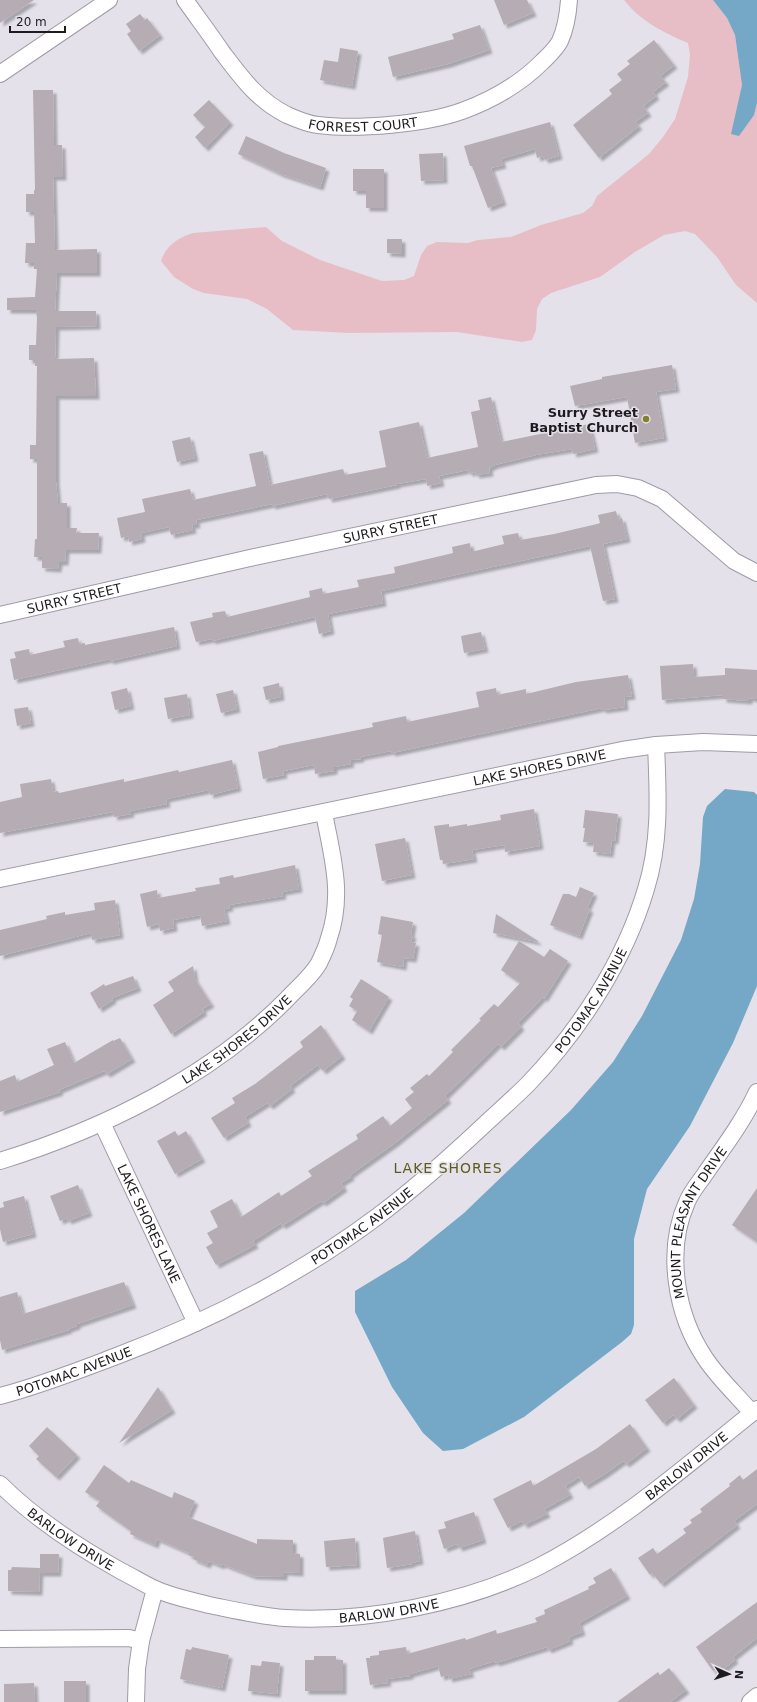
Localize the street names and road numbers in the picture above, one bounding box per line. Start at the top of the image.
street label: FORREST COURT [307,115,419,135]
street label: SURRY STREET [342,512,440,546]
street label: SURRY STREET [25,581,123,617]
street label: LAKE SHORES DRIVE [472,747,607,789]
street label: POTOMAC AVENUE [552,945,630,1056]
street label: LAKE SHORES DRIVE [179,992,295,1087]
street label: MOUNT PLEASANT DRIVE [668,1144,730,1300]
street label: LAKE SHORES LANE [114,1162,183,1286]
street label: POTOMAC AVENUE [308,1184,416,1268]
street label: POTOMAC AVENUE [14,1344,134,1399]
street label: BARLOW DRIVE [642,1429,731,1503]
street label: BARLOW DRIVE [24,1505,117,1574]
street label: BARLOW DRIVE [338,1596,441,1626]

